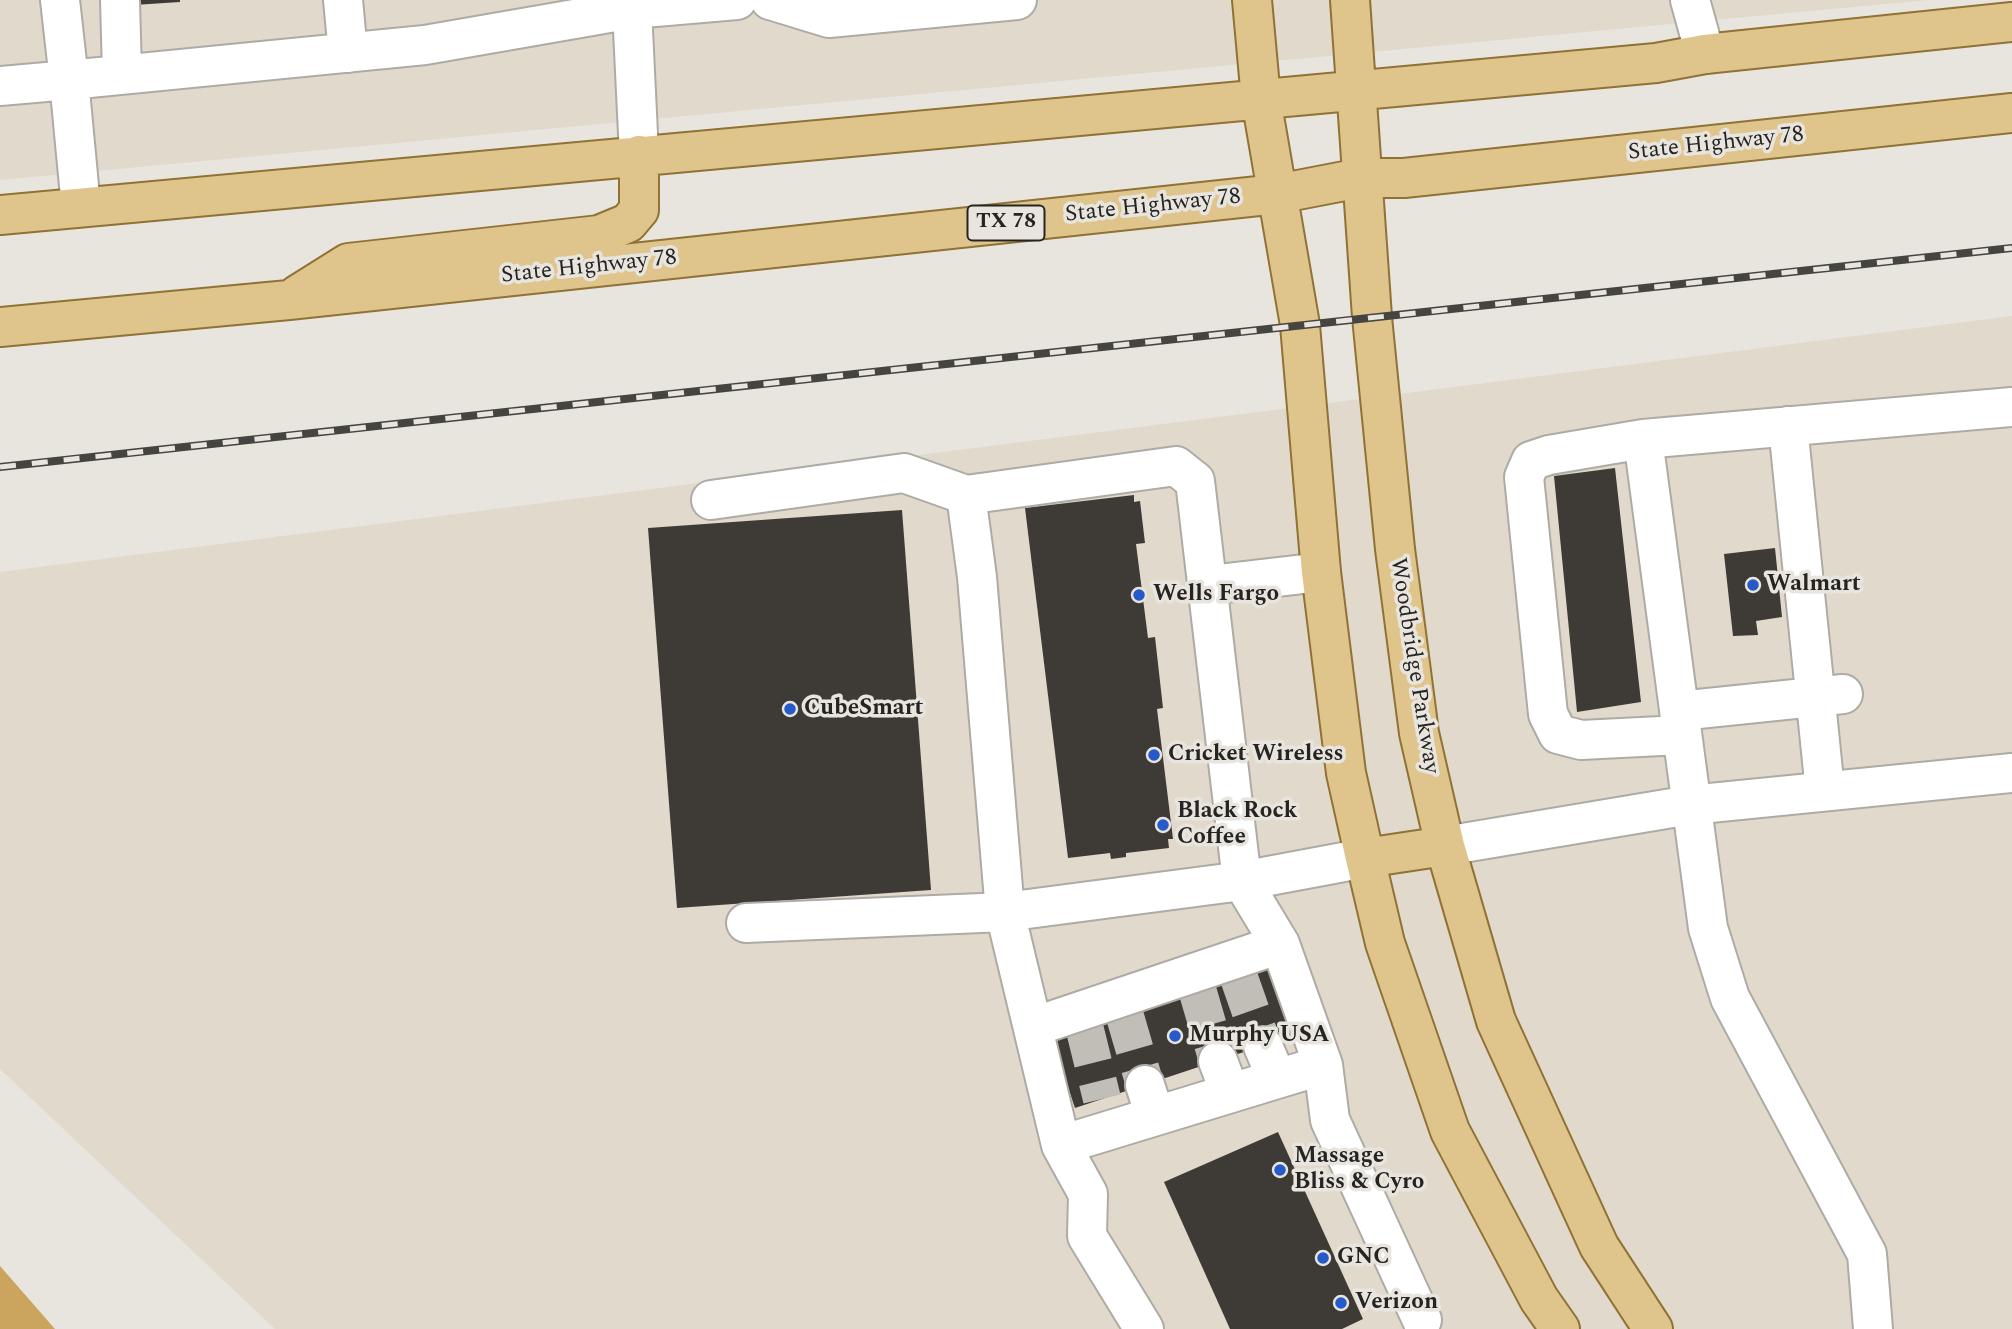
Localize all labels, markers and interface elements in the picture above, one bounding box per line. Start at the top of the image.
street label: State Highway 78 [1627,122,1805,168]
street label: State Highway 78 [1064,184,1242,230]
road number: TX 78 [968,206,1044,241]
street label: State Highway 78 [500,245,678,291]
street label: Woodbridge Parkway [1382,556,1444,776]
place label: Walmart [1767,571,1861,599]
marker: Walmart [1745,577,1761,593]
place label: Wells Fargo [1153,581,1279,609]
marker: Wells Fargo [1131,587,1147,603]
place label: CubeSmart [804,695,923,723]
marker: CubeSmart [782,701,798,717]
place label: Cricket Wireless [1168,741,1344,769]
marker: Cricket Wireless [1146,747,1162,763]
place label: Black Rock Coffee [1177,798,1297,852]
marker: Black Rock Coffee [1155,817,1171,833]
place label: Murphy USA [1189,1022,1330,1050]
marker: Murphy USA [1167,1028,1183,1044]
place label: Massage Bliss & Cyro [1294,1143,1424,1197]
marker: Massage Bliss & Cyro [1272,1162,1288,1178]
place label: GNC [1337,1244,1390,1272]
marker: GNC [1315,1250,1331,1266]
place label: Verizon [1355,1289,1438,1317]
marker: Verizon [1333,1295,1349,1311]

